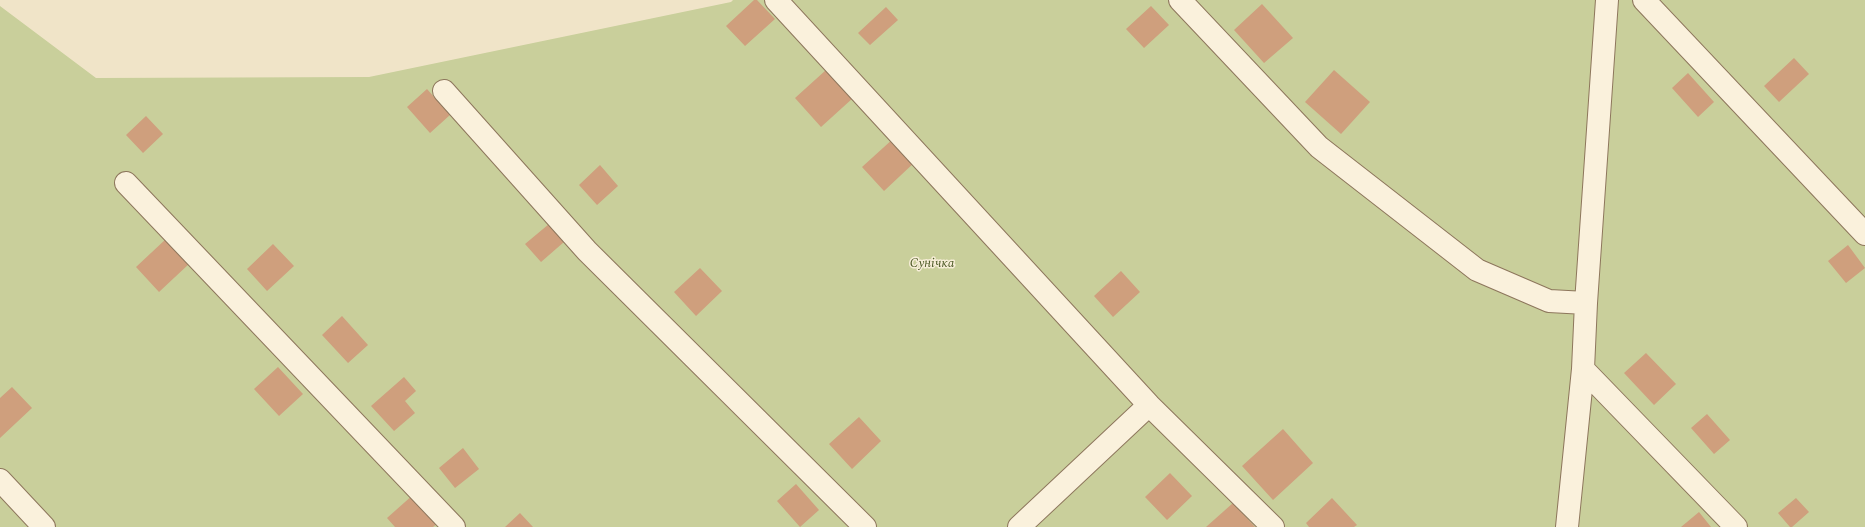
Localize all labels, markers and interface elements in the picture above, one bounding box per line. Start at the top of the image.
park label: Сунічка [910,256,954,272]

